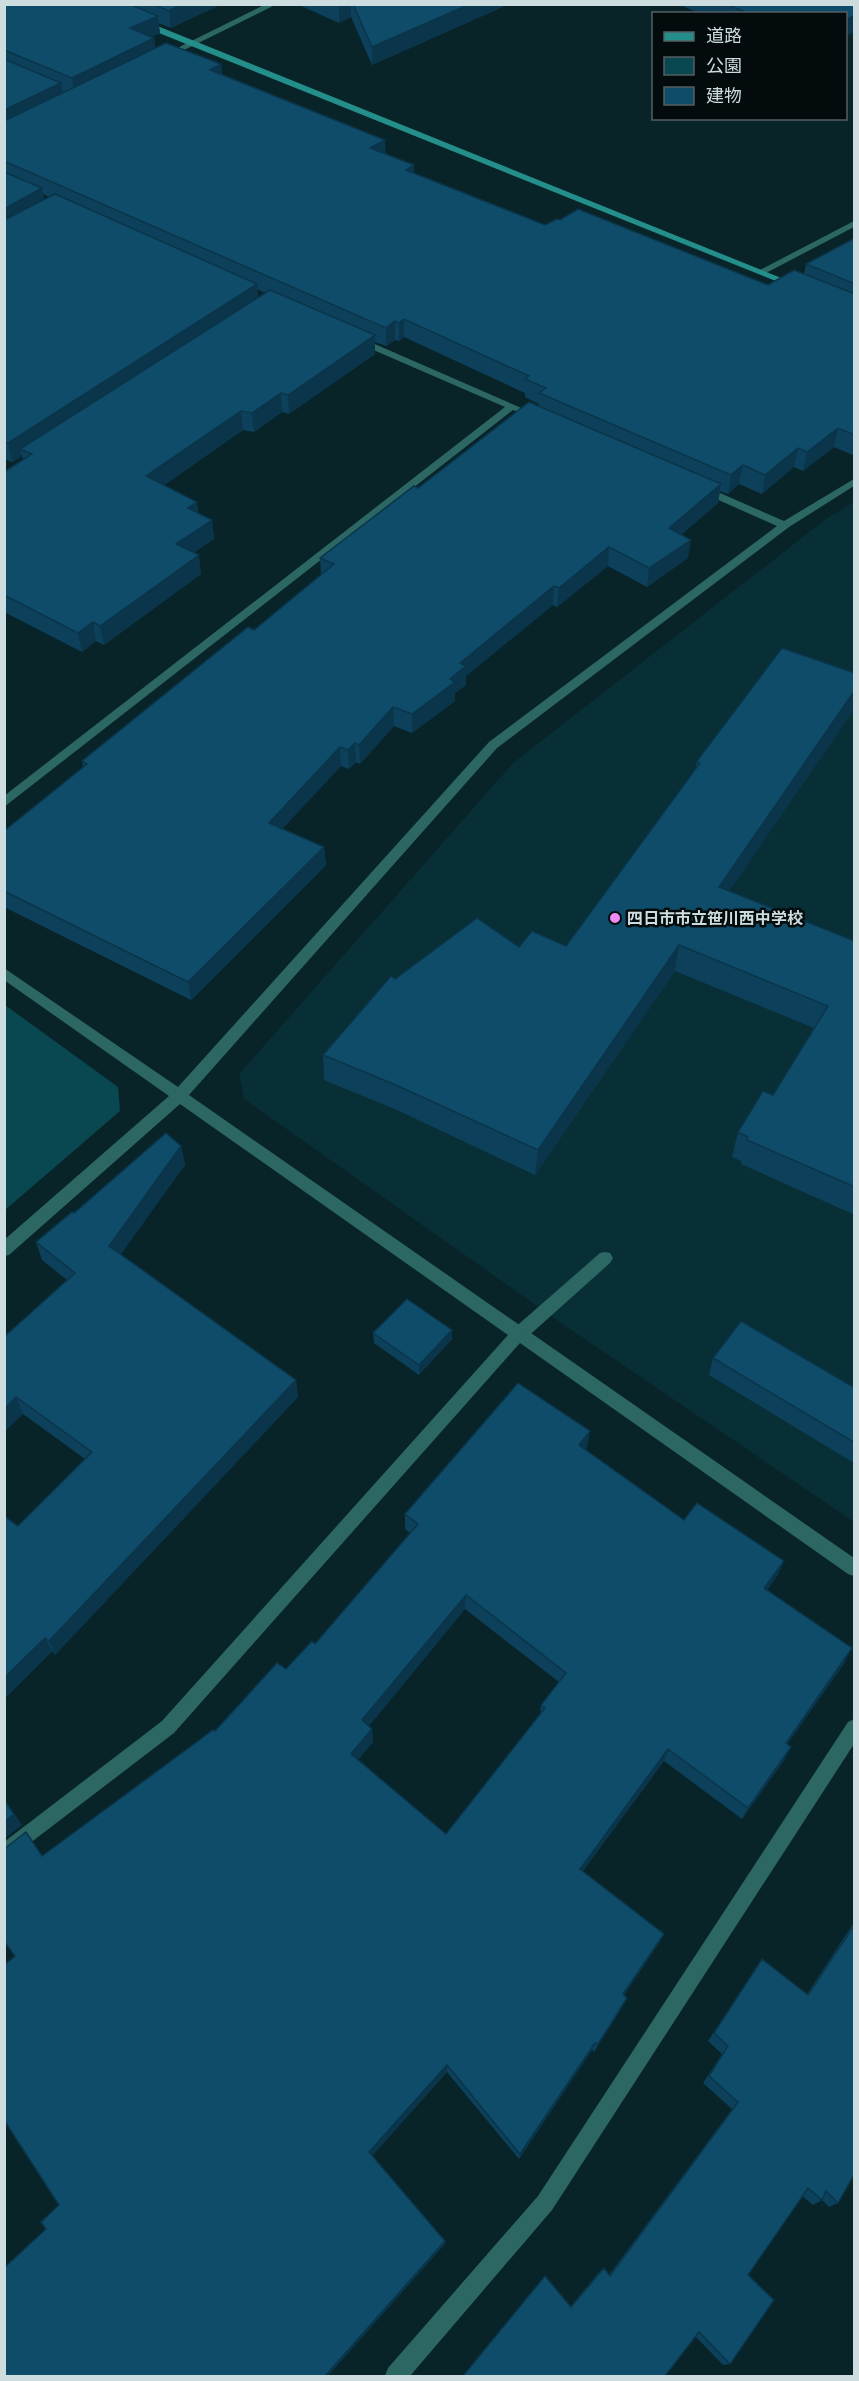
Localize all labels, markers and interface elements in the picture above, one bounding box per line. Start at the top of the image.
legend [652,12,847,120]
text: 道路 [706,25,742,46]
text: 公園 [706,55,742,76]
text: 建物 [706,85,742,106]
place label: 四日市市立笹川西中学校 [627,909,803,928]
marker: 四日市市立笹川西中学校 [608,911,622,925]

